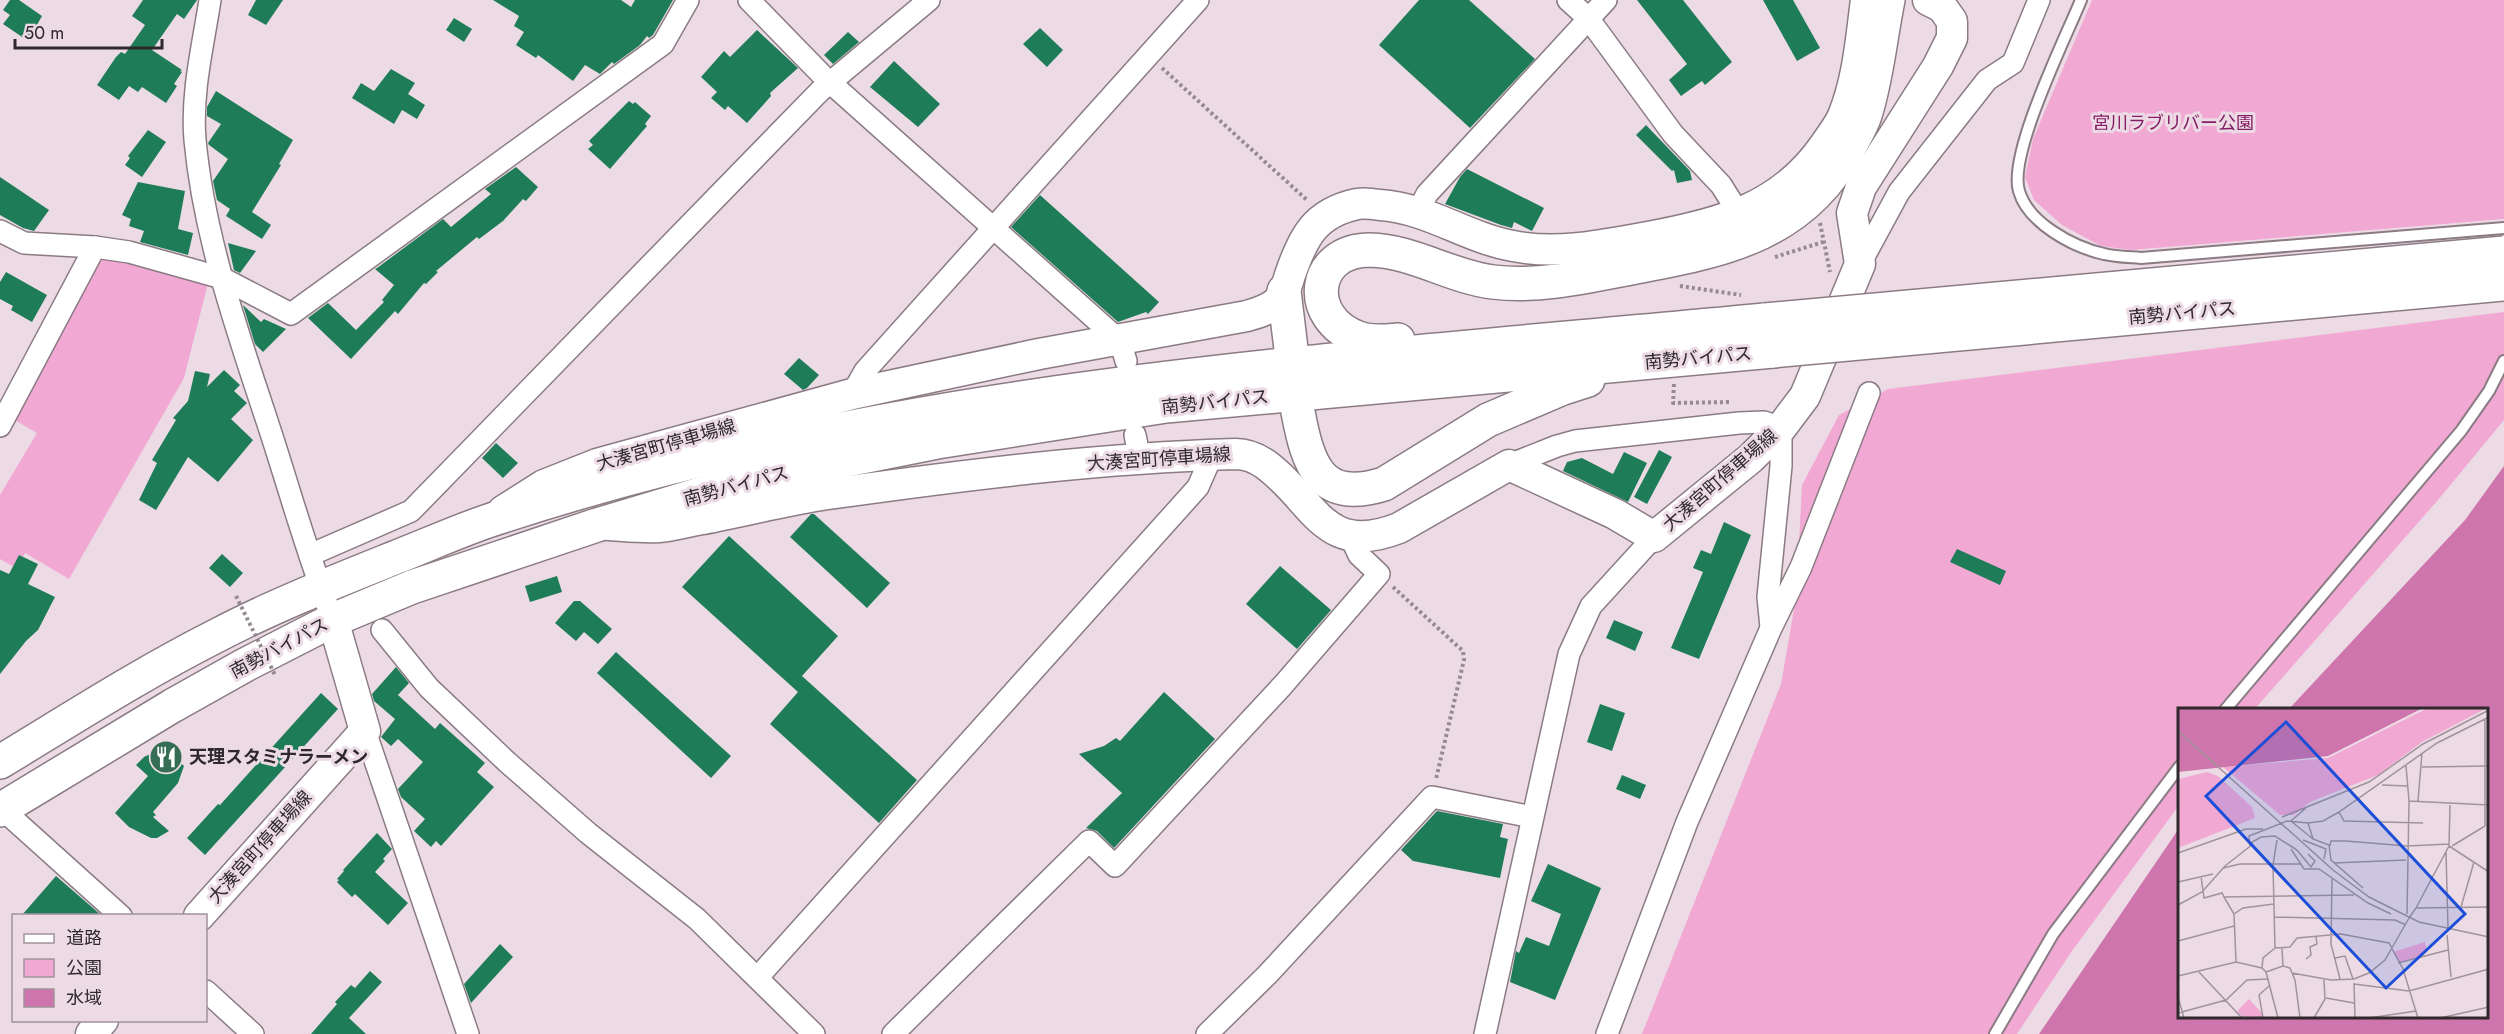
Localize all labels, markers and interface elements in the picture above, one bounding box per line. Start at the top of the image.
scale bar [15,12,162,50]
text: 50 m [24,20,64,46]
park label: 宮川ラブリバー公園 [2092,110,2254,136]
street label: 南勢バイパス [2127,295,2237,331]
street label: 南勢バイパス [1643,340,1753,376]
street label: 南勢バイパス [1160,383,1270,421]
street label: 大湊宮町停車場線 [593,413,739,477]
street label: 大湊宮町停車場線 [1657,423,1783,537]
street label: 大湊宮町停車場線 [1086,441,1232,477]
street label: 南勢バイパス [681,460,791,512]
street label: 南勢バイパス [225,611,333,685]
inset map [2178,708,2489,1019]
restaurant icon: 天理スタミナラーメン [148,739,184,775]
place label: 天理スタミナラーメン [189,744,368,770]
street label: 大湊宮町停車場線 [202,785,318,909]
legend [12,914,207,1022]
text: 道路 [66,925,102,951]
text: 公園 [66,955,102,981]
text: 水域 [66,985,102,1011]

